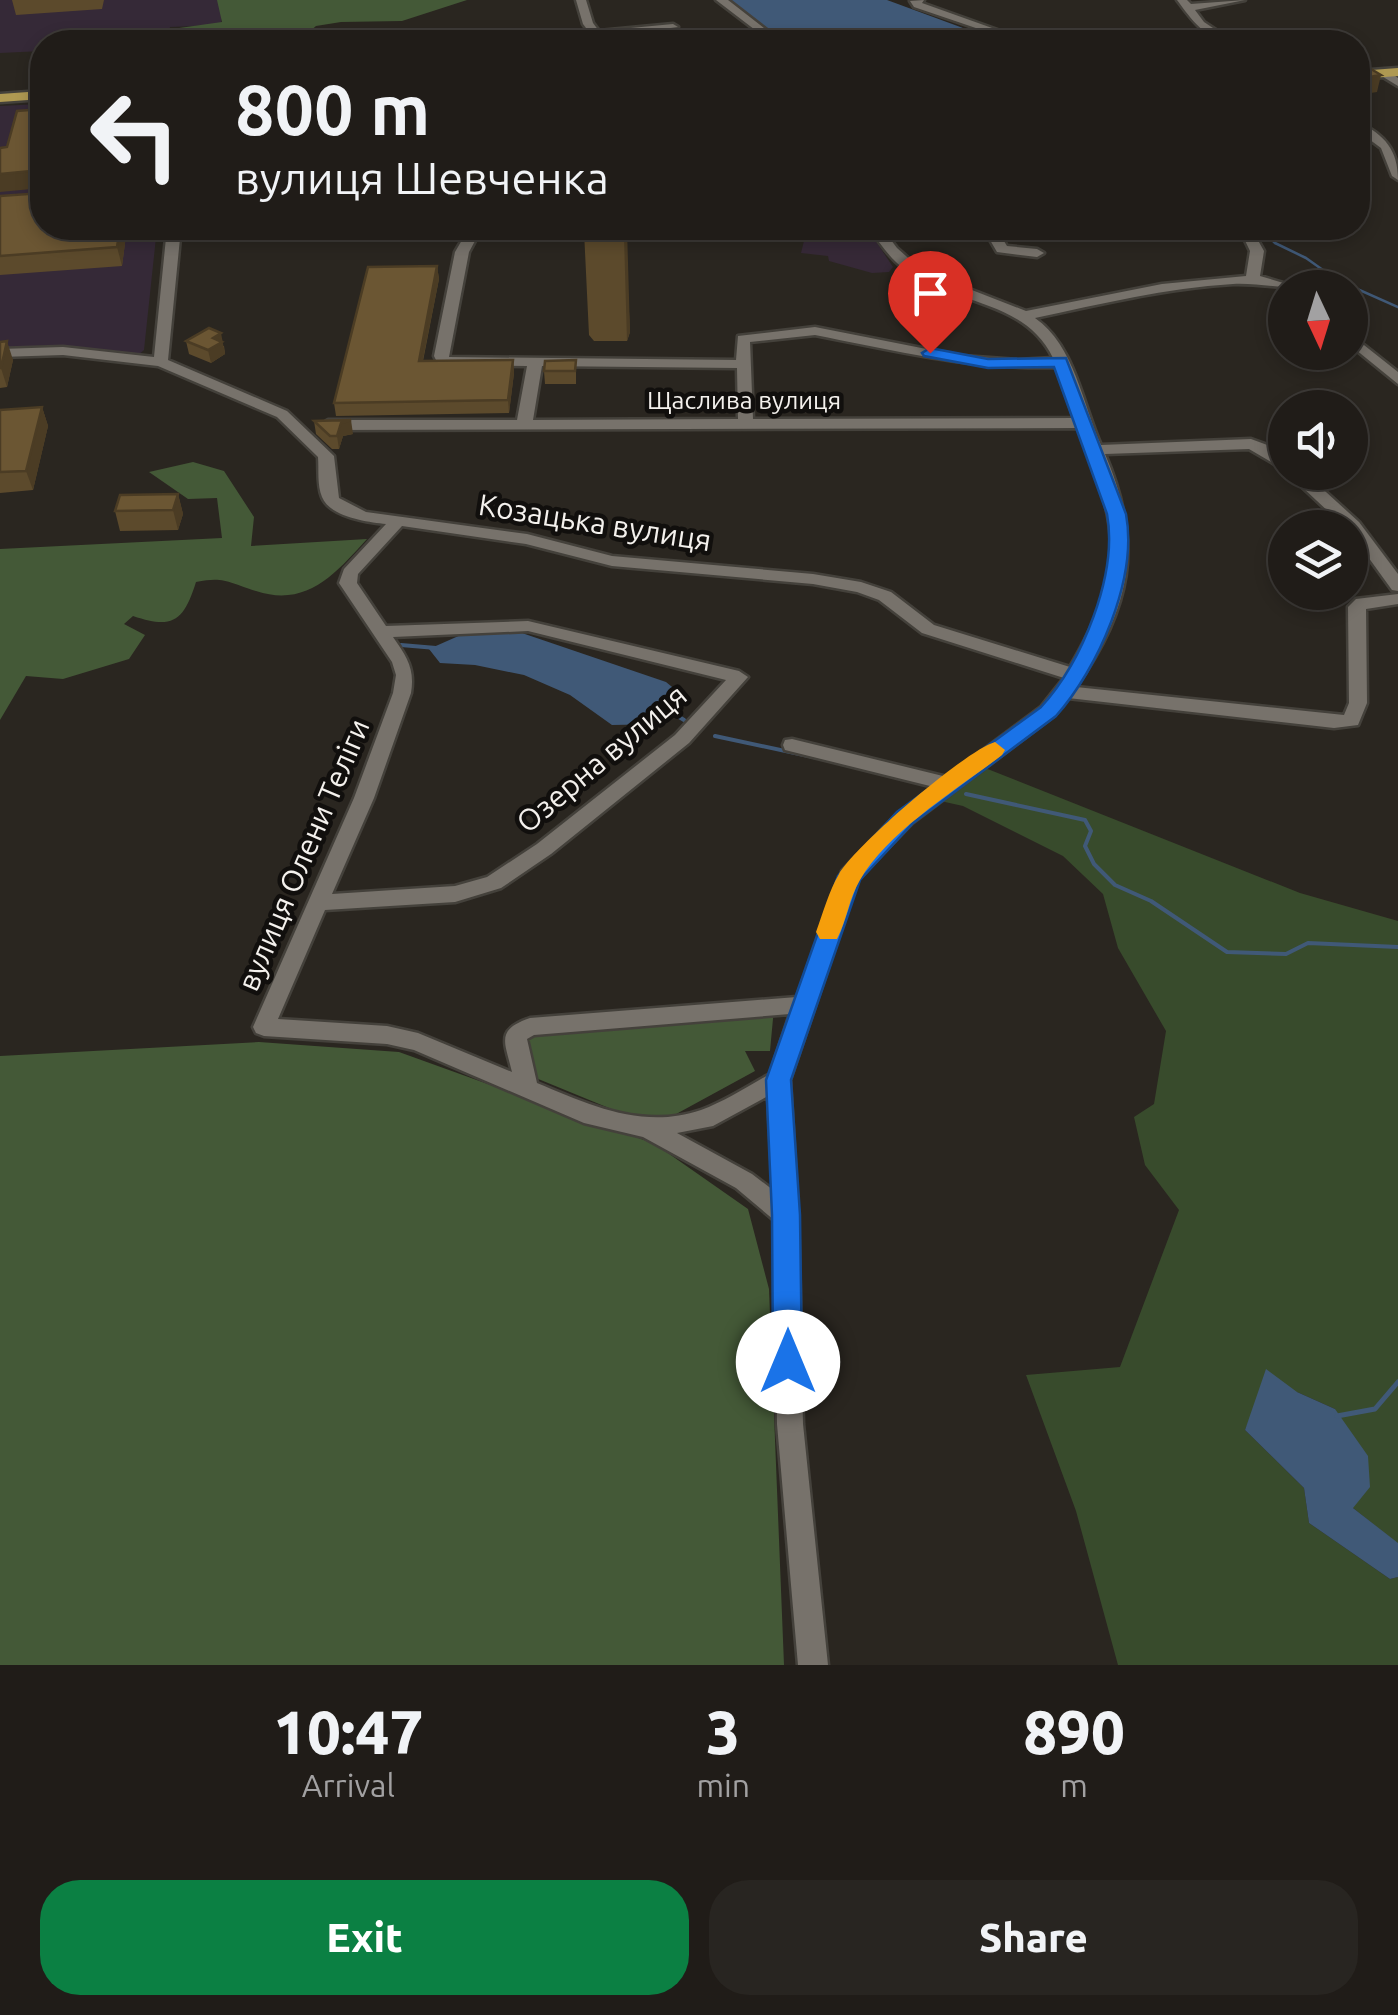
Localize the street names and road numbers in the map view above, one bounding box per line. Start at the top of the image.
street label: Щаслива вулиця [647,386,841,414]
street label: Козацька вулиця [476,487,714,557]
street label: Озерна вулиця [510,677,693,839]
street label: вулиця Олени Теліги [230,714,376,996]

